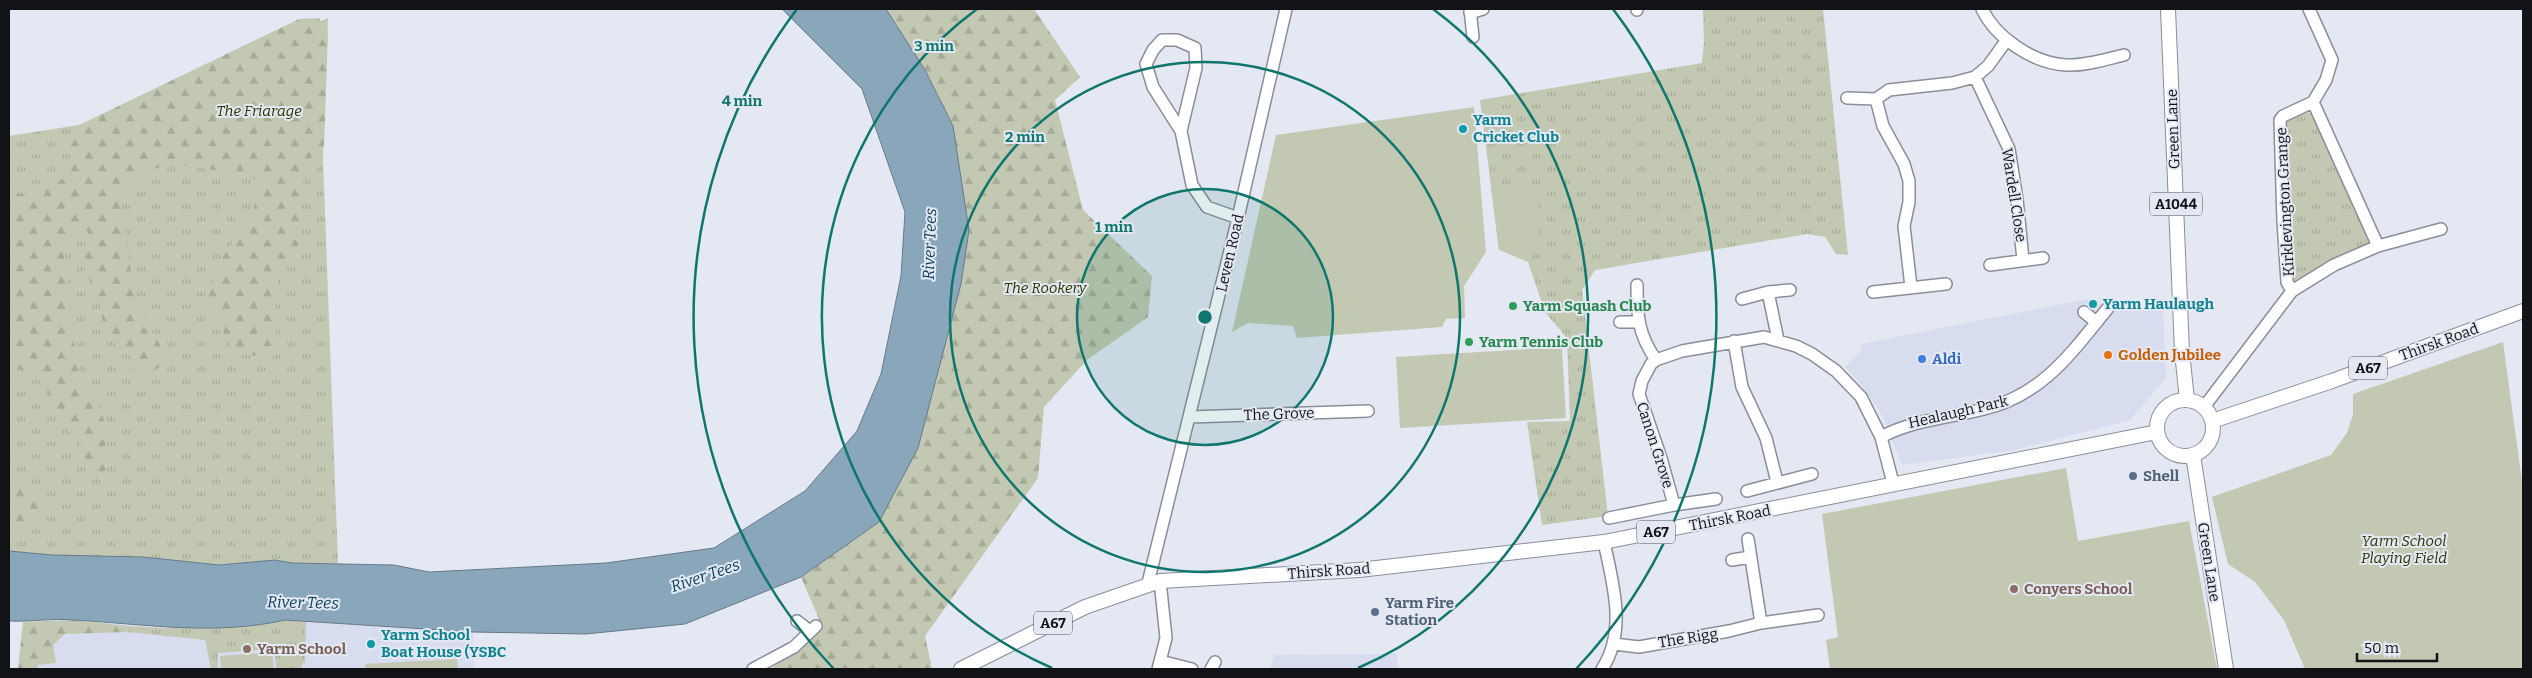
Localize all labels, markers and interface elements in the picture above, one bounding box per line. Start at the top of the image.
text: 3 min [914,37,954,55]
street label: Green Lane [2163,89,2183,169]
text: 4 min [722,92,763,110]
park label: The Friarage [216,102,302,120]
place label: Yarm Cricket Club [1473,111,1559,146]
marker: Yarm Cricket Club [1457,123,1469,135]
street label: Kirklevington Grange [2272,127,2298,277]
text: 2 min [1005,128,1045,146]
street label: Wardell Close [1998,147,2030,243]
road number: A1044 [2150,192,2202,215]
water label: River Tees [919,207,940,280]
street label: Leven Road [1212,212,1248,294]
text: 1 min [1095,218,1133,236]
park label: The Rookery [1004,279,1088,297]
place label: Yarm Haulaugh [2103,295,2215,313]
place label: Yarm Squash Club [1523,297,1652,315]
marker: Yarm Haulaugh [2087,298,2099,310]
marker: Yarm Squash Club [1507,300,1519,312]
centre of rings [1196,308,1214,326]
street label: Thirsk Road [2397,319,2481,365]
place label: Yarm Tennis Club [1479,333,1603,351]
marker: Yarm Tennis Club [1463,336,1475,348]
place label: Golden Jubilee [2118,346,2221,364]
marker: Golden Jubilee [2102,349,2114,361]
place label: Aldi [1932,350,1961,368]
marker: Aldi [1916,353,1928,365]
road number: A67 [2349,356,2387,379]
street label: Healaugh Park [1906,392,2010,432]
street label: Canon Grove [1633,400,1677,490]
street label: The Grove [1243,404,1315,424]
place label: Shell [2143,467,2179,485]
marker: Shell [2127,470,2139,482]
street label: Thirsk Road [1688,501,1772,535]
road number: A67 [1637,520,1675,544]
street label: Green Lane [2194,521,2224,603]
park label: Yarm School Playing Field [2361,532,2447,567]
water label: River Tees [668,555,743,596]
street label: Thirsk Road [1287,559,1371,583]
place label: Conyers School [2024,580,2133,598]
marker: Conyers School [2008,583,2020,595]
water label: River Tees [267,592,339,613]
place label: Yarm Fire Station [1385,594,1454,629]
marker: Yarm Fire Station [1369,606,1381,618]
road number: A67 [1034,612,1072,634]
street label: The Rigg [1657,624,1719,652]
place label: Yarm School Boat House (YSBC [381,626,506,661]
scale bar [2357,630,2437,662]
marker: Yarm School Boat House (YSBC [365,638,377,650]
text: 50 m [2364,639,2400,657]
place label: Yarm School [257,640,346,658]
marker: Yarm School [241,643,253,655]

